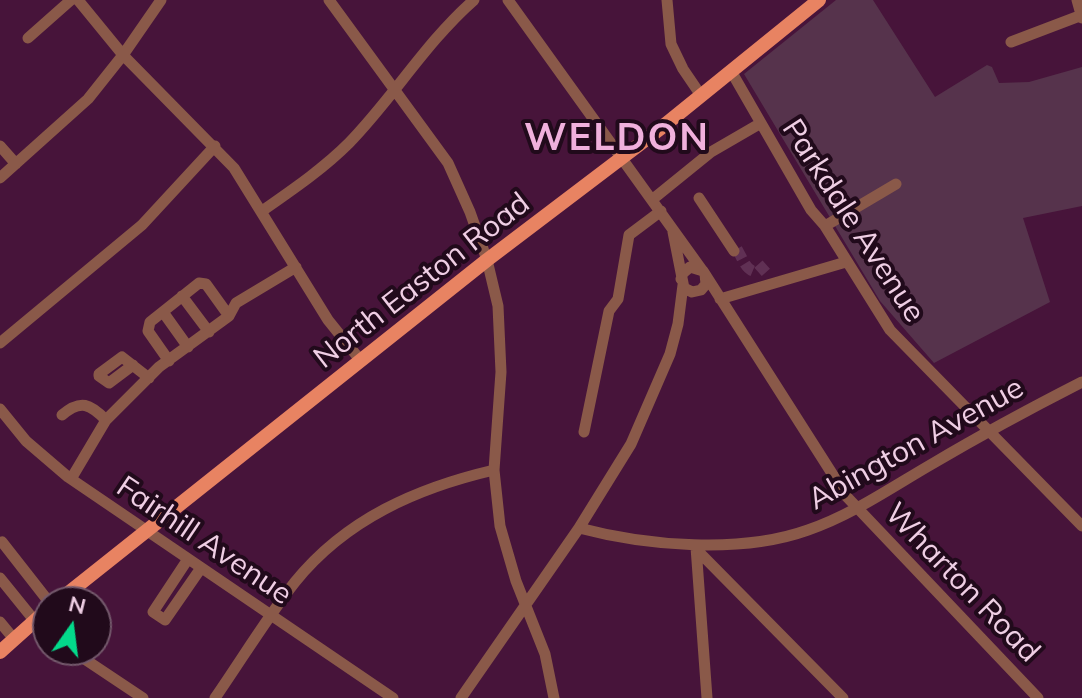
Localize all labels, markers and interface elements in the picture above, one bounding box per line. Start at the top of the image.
street label: Parkdale Avenue [774,113,932,329]
district label: WELDON [524,116,710,162]
street label: North Easton Road [307,186,537,376]
street label: Abington Avenue [802,370,1030,518]
street label: Fairhill Avenue [110,469,298,613]
street label: Wharton Road [877,496,1047,670]
north arrow [32,586,112,666]
text: N [66,589,89,620]

